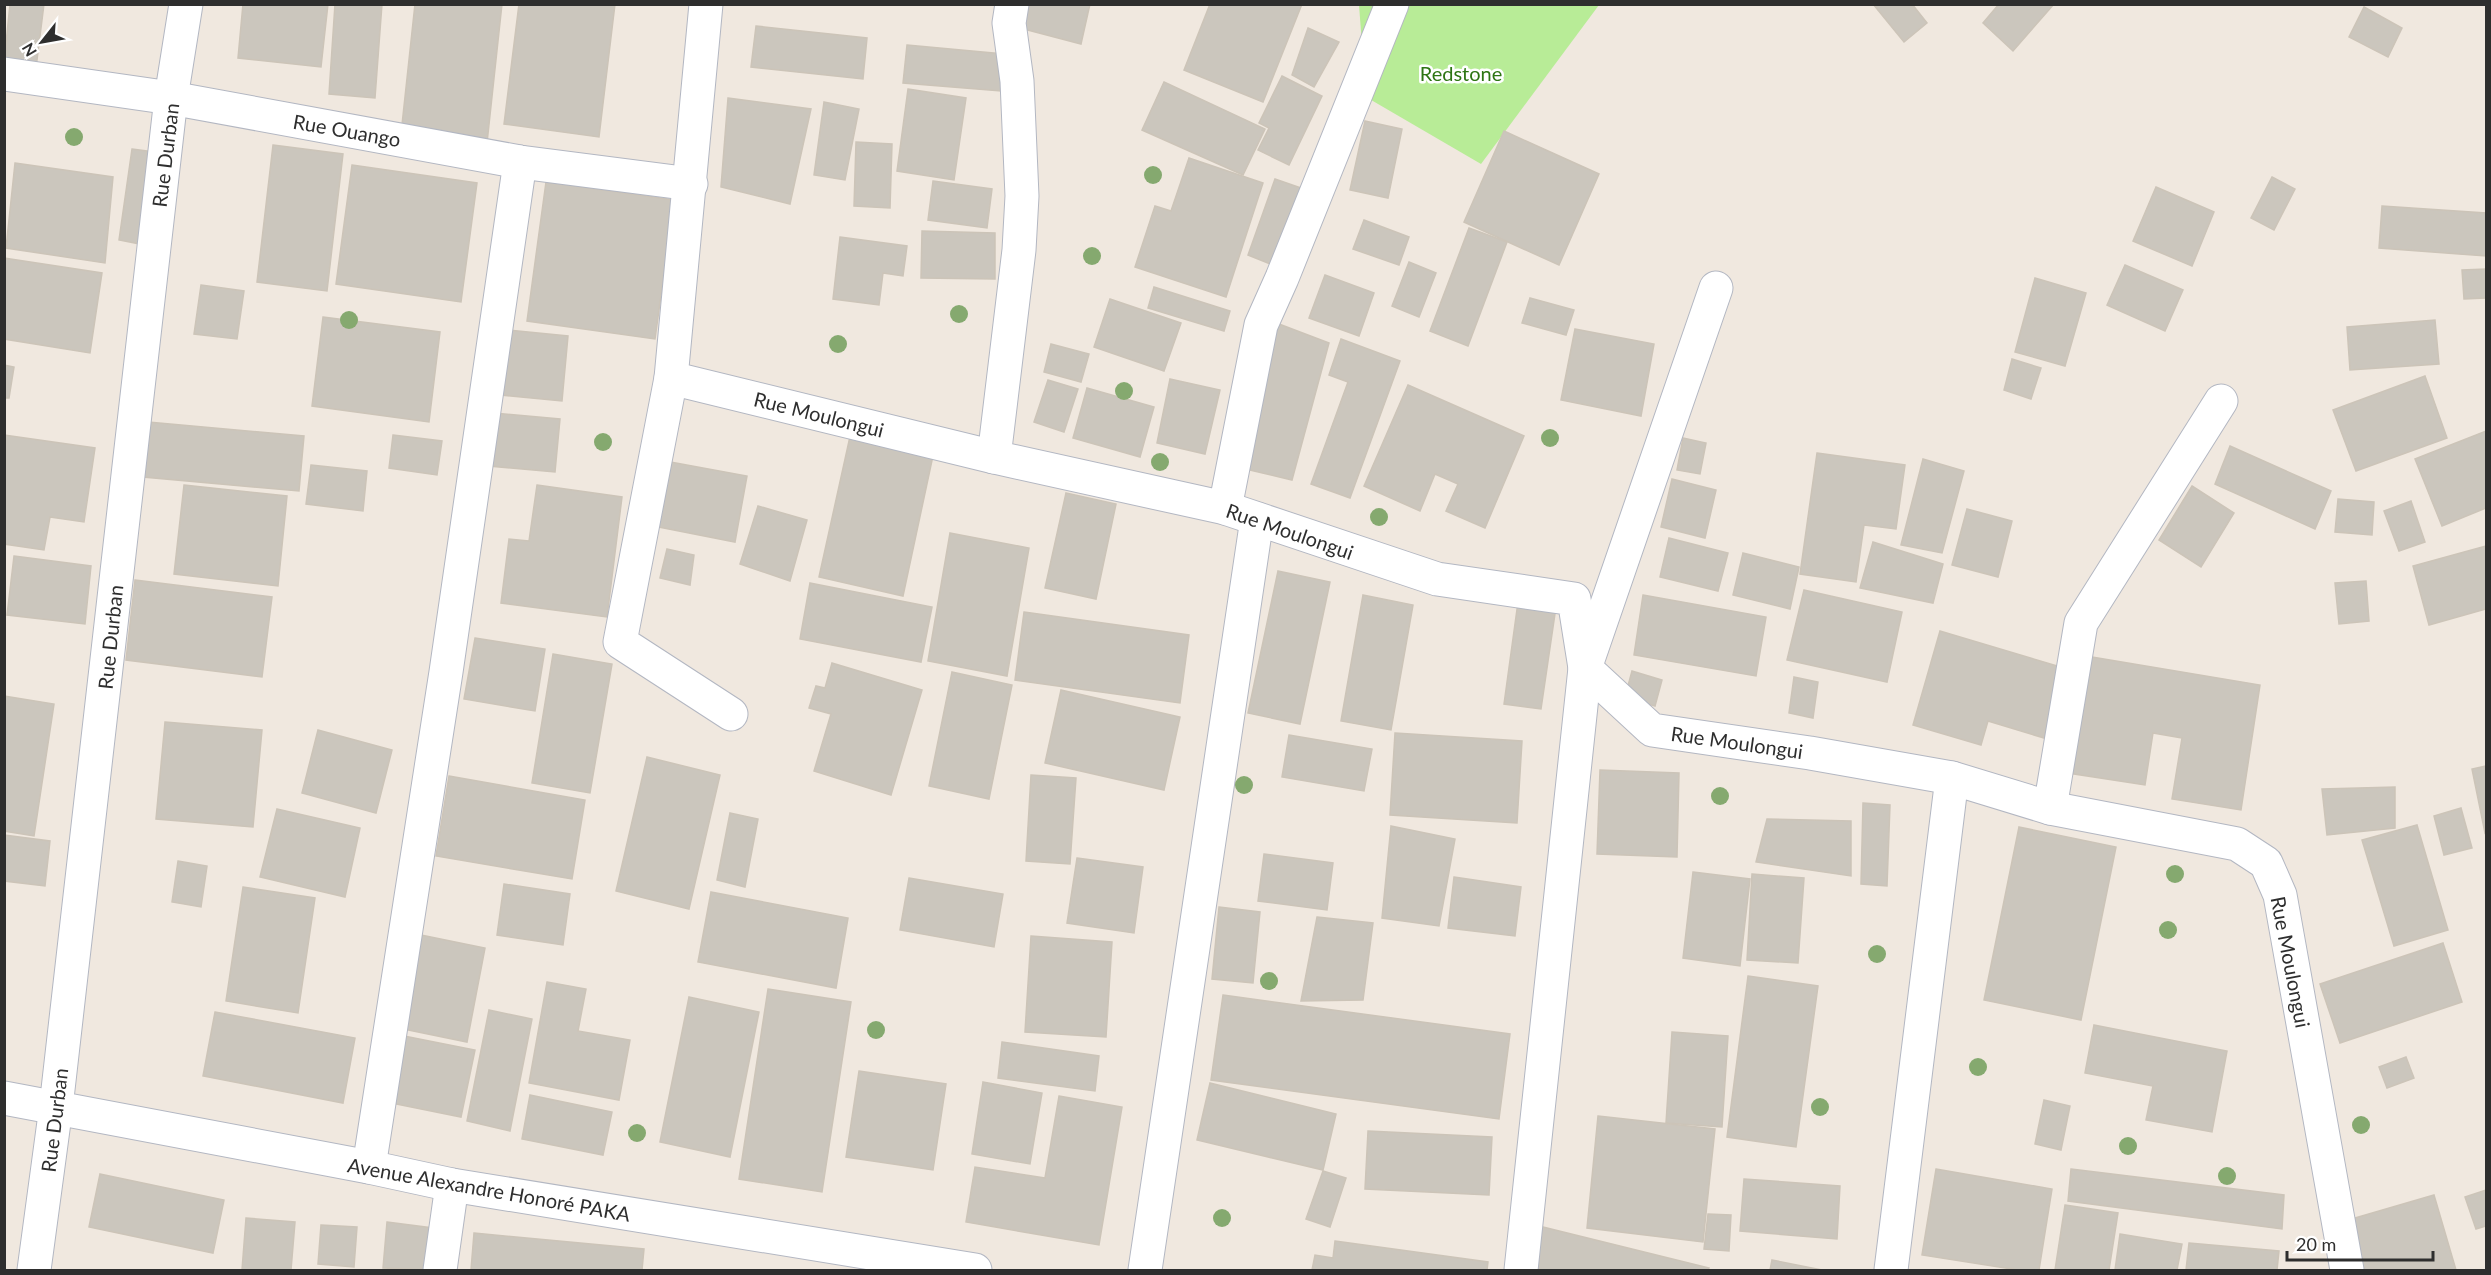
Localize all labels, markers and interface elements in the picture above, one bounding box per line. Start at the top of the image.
north arrow [12,12,72,72]
text: N [17,40,40,60]
park label: Redstone [1420,61,1502,85]
street label: Rue Durban [147,102,183,208]
street label: Rue Ouango [291,109,403,151]
street label: Rue Moulongui [751,386,887,442]
street label: Rue Moulongui [1223,498,1357,564]
street label: Rue Durban [93,584,127,690]
street label: Rue Moulongui [1669,721,1805,763]
street label: Rue Moulongui [2267,894,2315,1030]
street label: Rue Durban [36,1067,72,1173]
street label: Avenue Alexandre Honoré PAKA [346,1152,633,1226]
scale bar [2287,1224,2432,1262]
text: 20 m [2296,1233,2336,1255]

